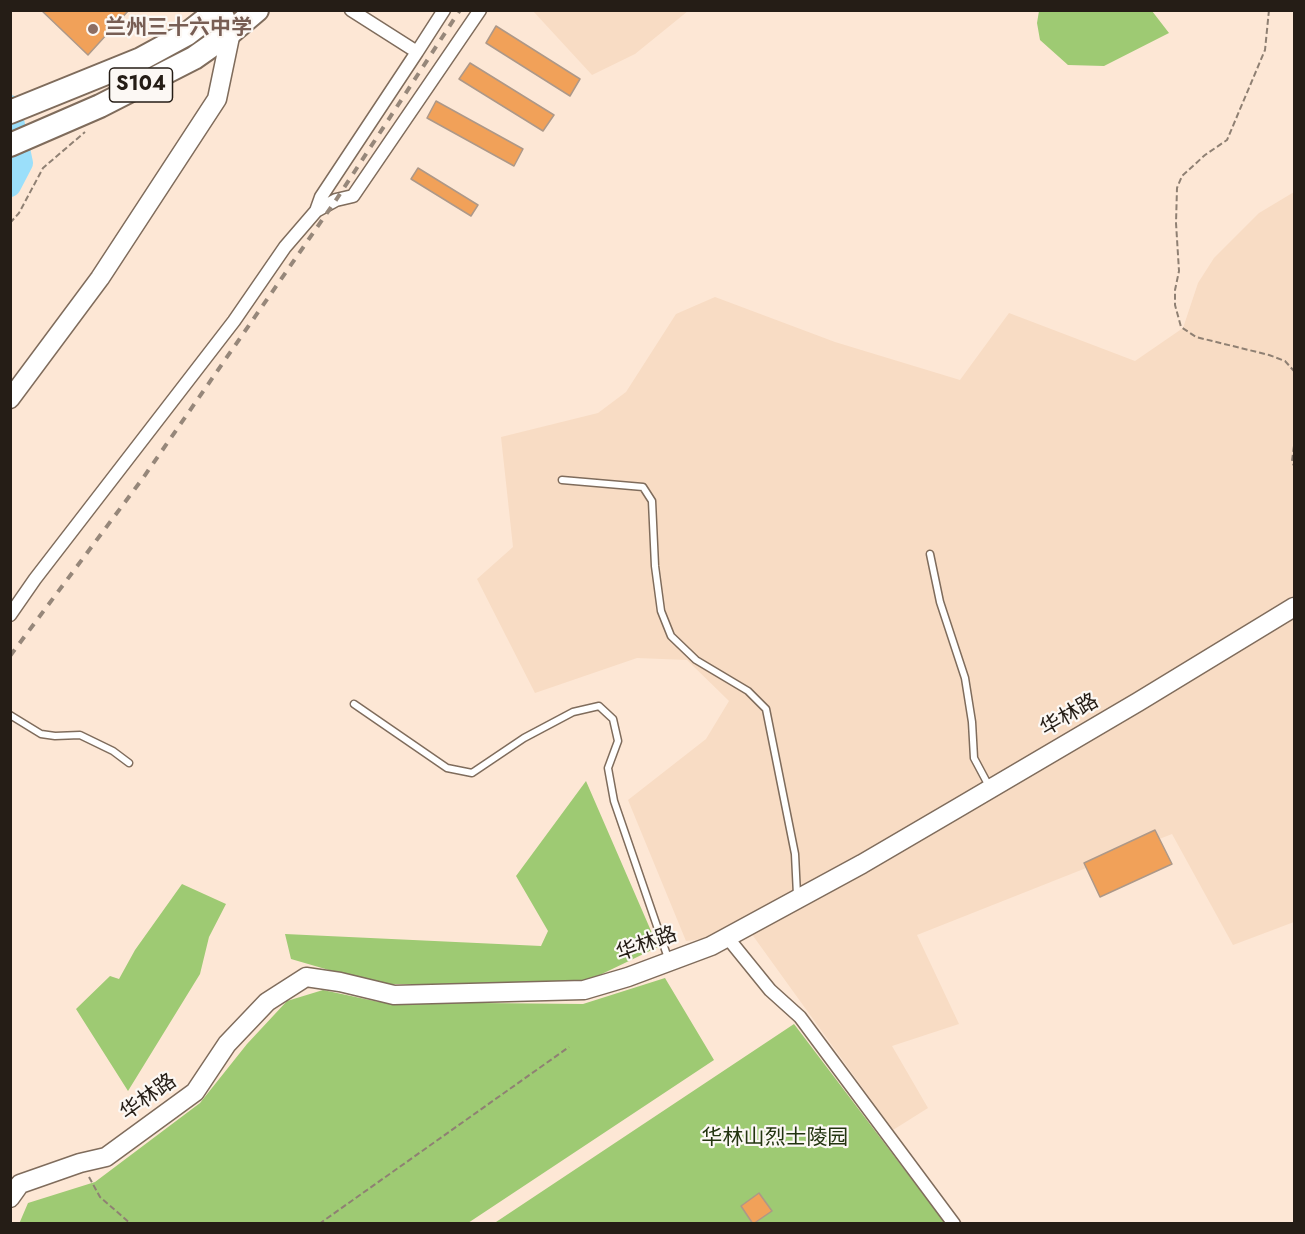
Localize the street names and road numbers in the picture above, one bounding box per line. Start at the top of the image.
road number: S104 [110,68,172,102]
street label: 华林路 [1036,689,1104,743]
street label: 华林路 [613,922,681,968]
street label: 华林路 [116,1069,182,1127]

